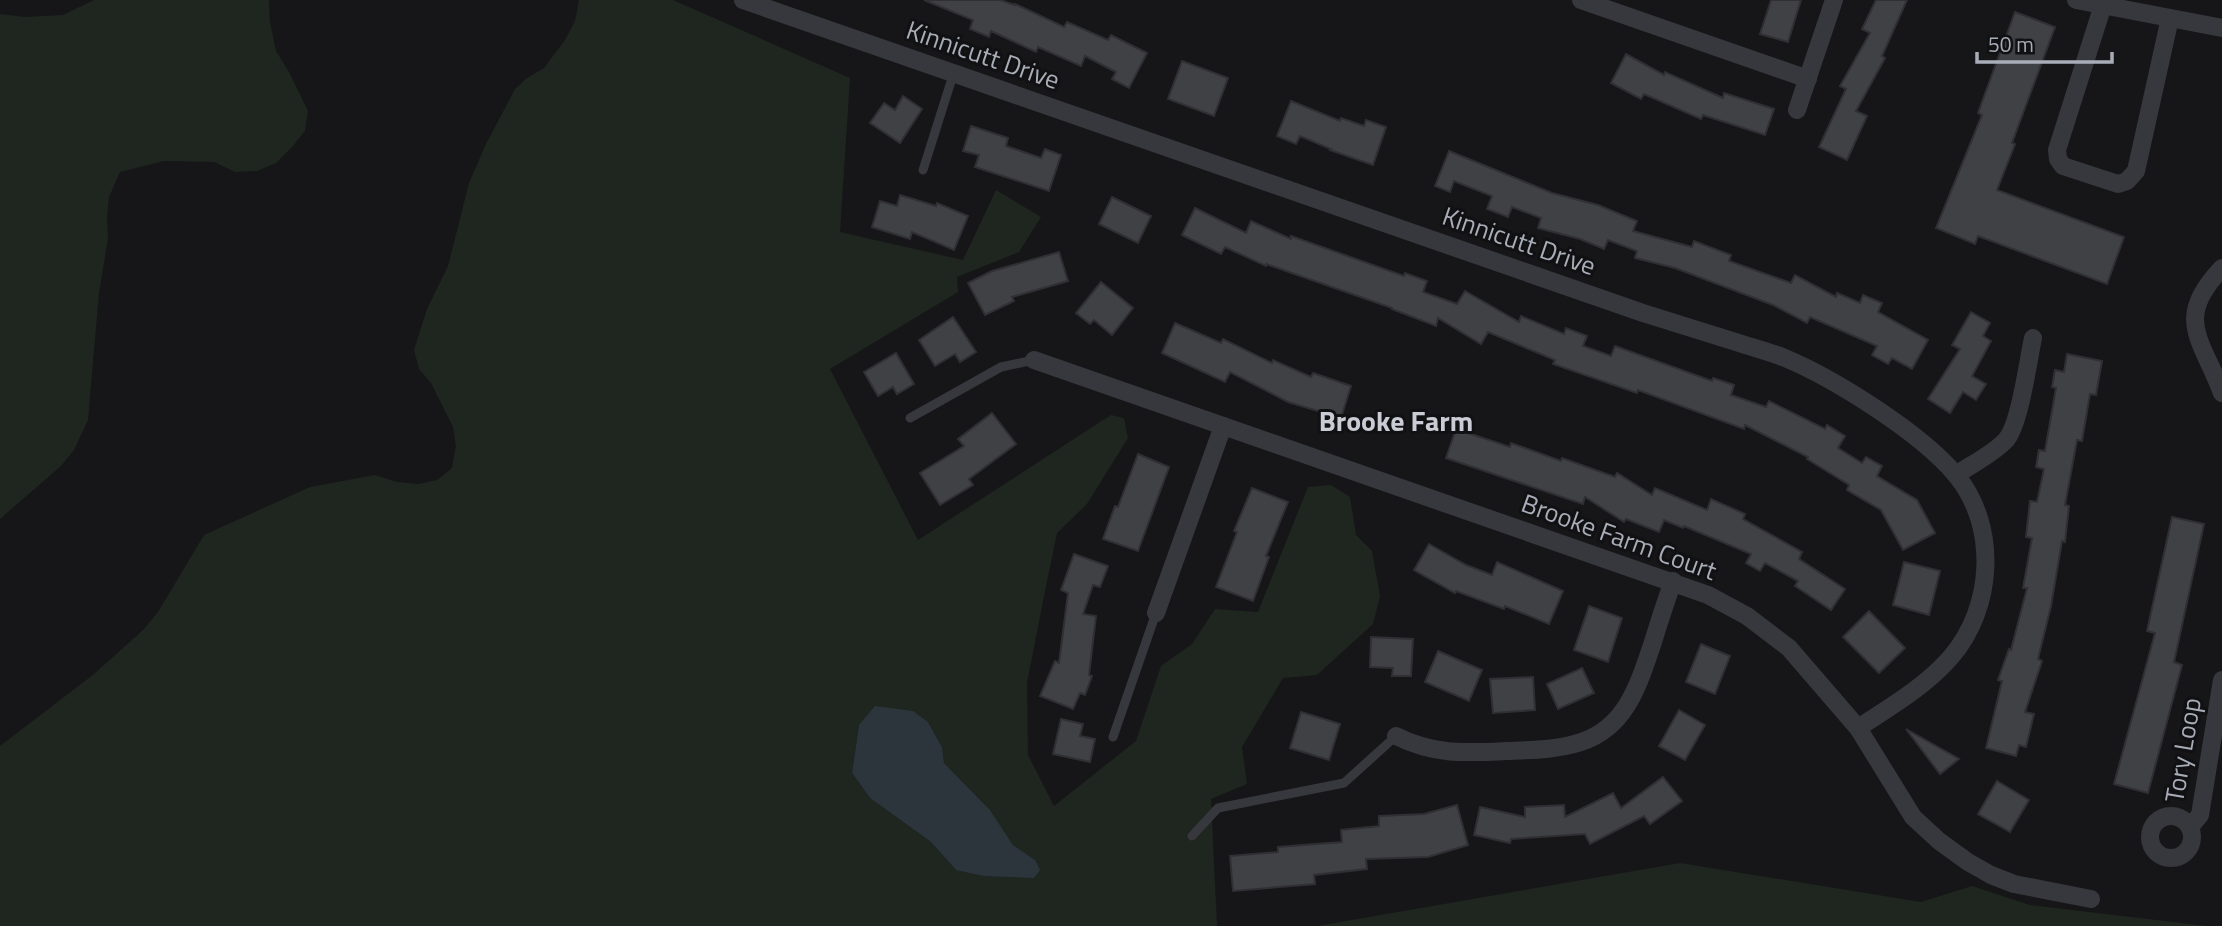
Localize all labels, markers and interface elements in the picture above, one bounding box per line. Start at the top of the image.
street label: Kinnicutt Drive [901,10,1065,99]
scale bar [1977,21,2112,65]
text: 50 m [1988,28,2034,60]
street label: Kinnicutt Drive [1437,196,1601,285]
district label: Brooke Farm [1319,399,1473,442]
street label: Brooke Farm Court [1516,483,1722,590]
street label: Tory Loop [2154,694,2211,805]

